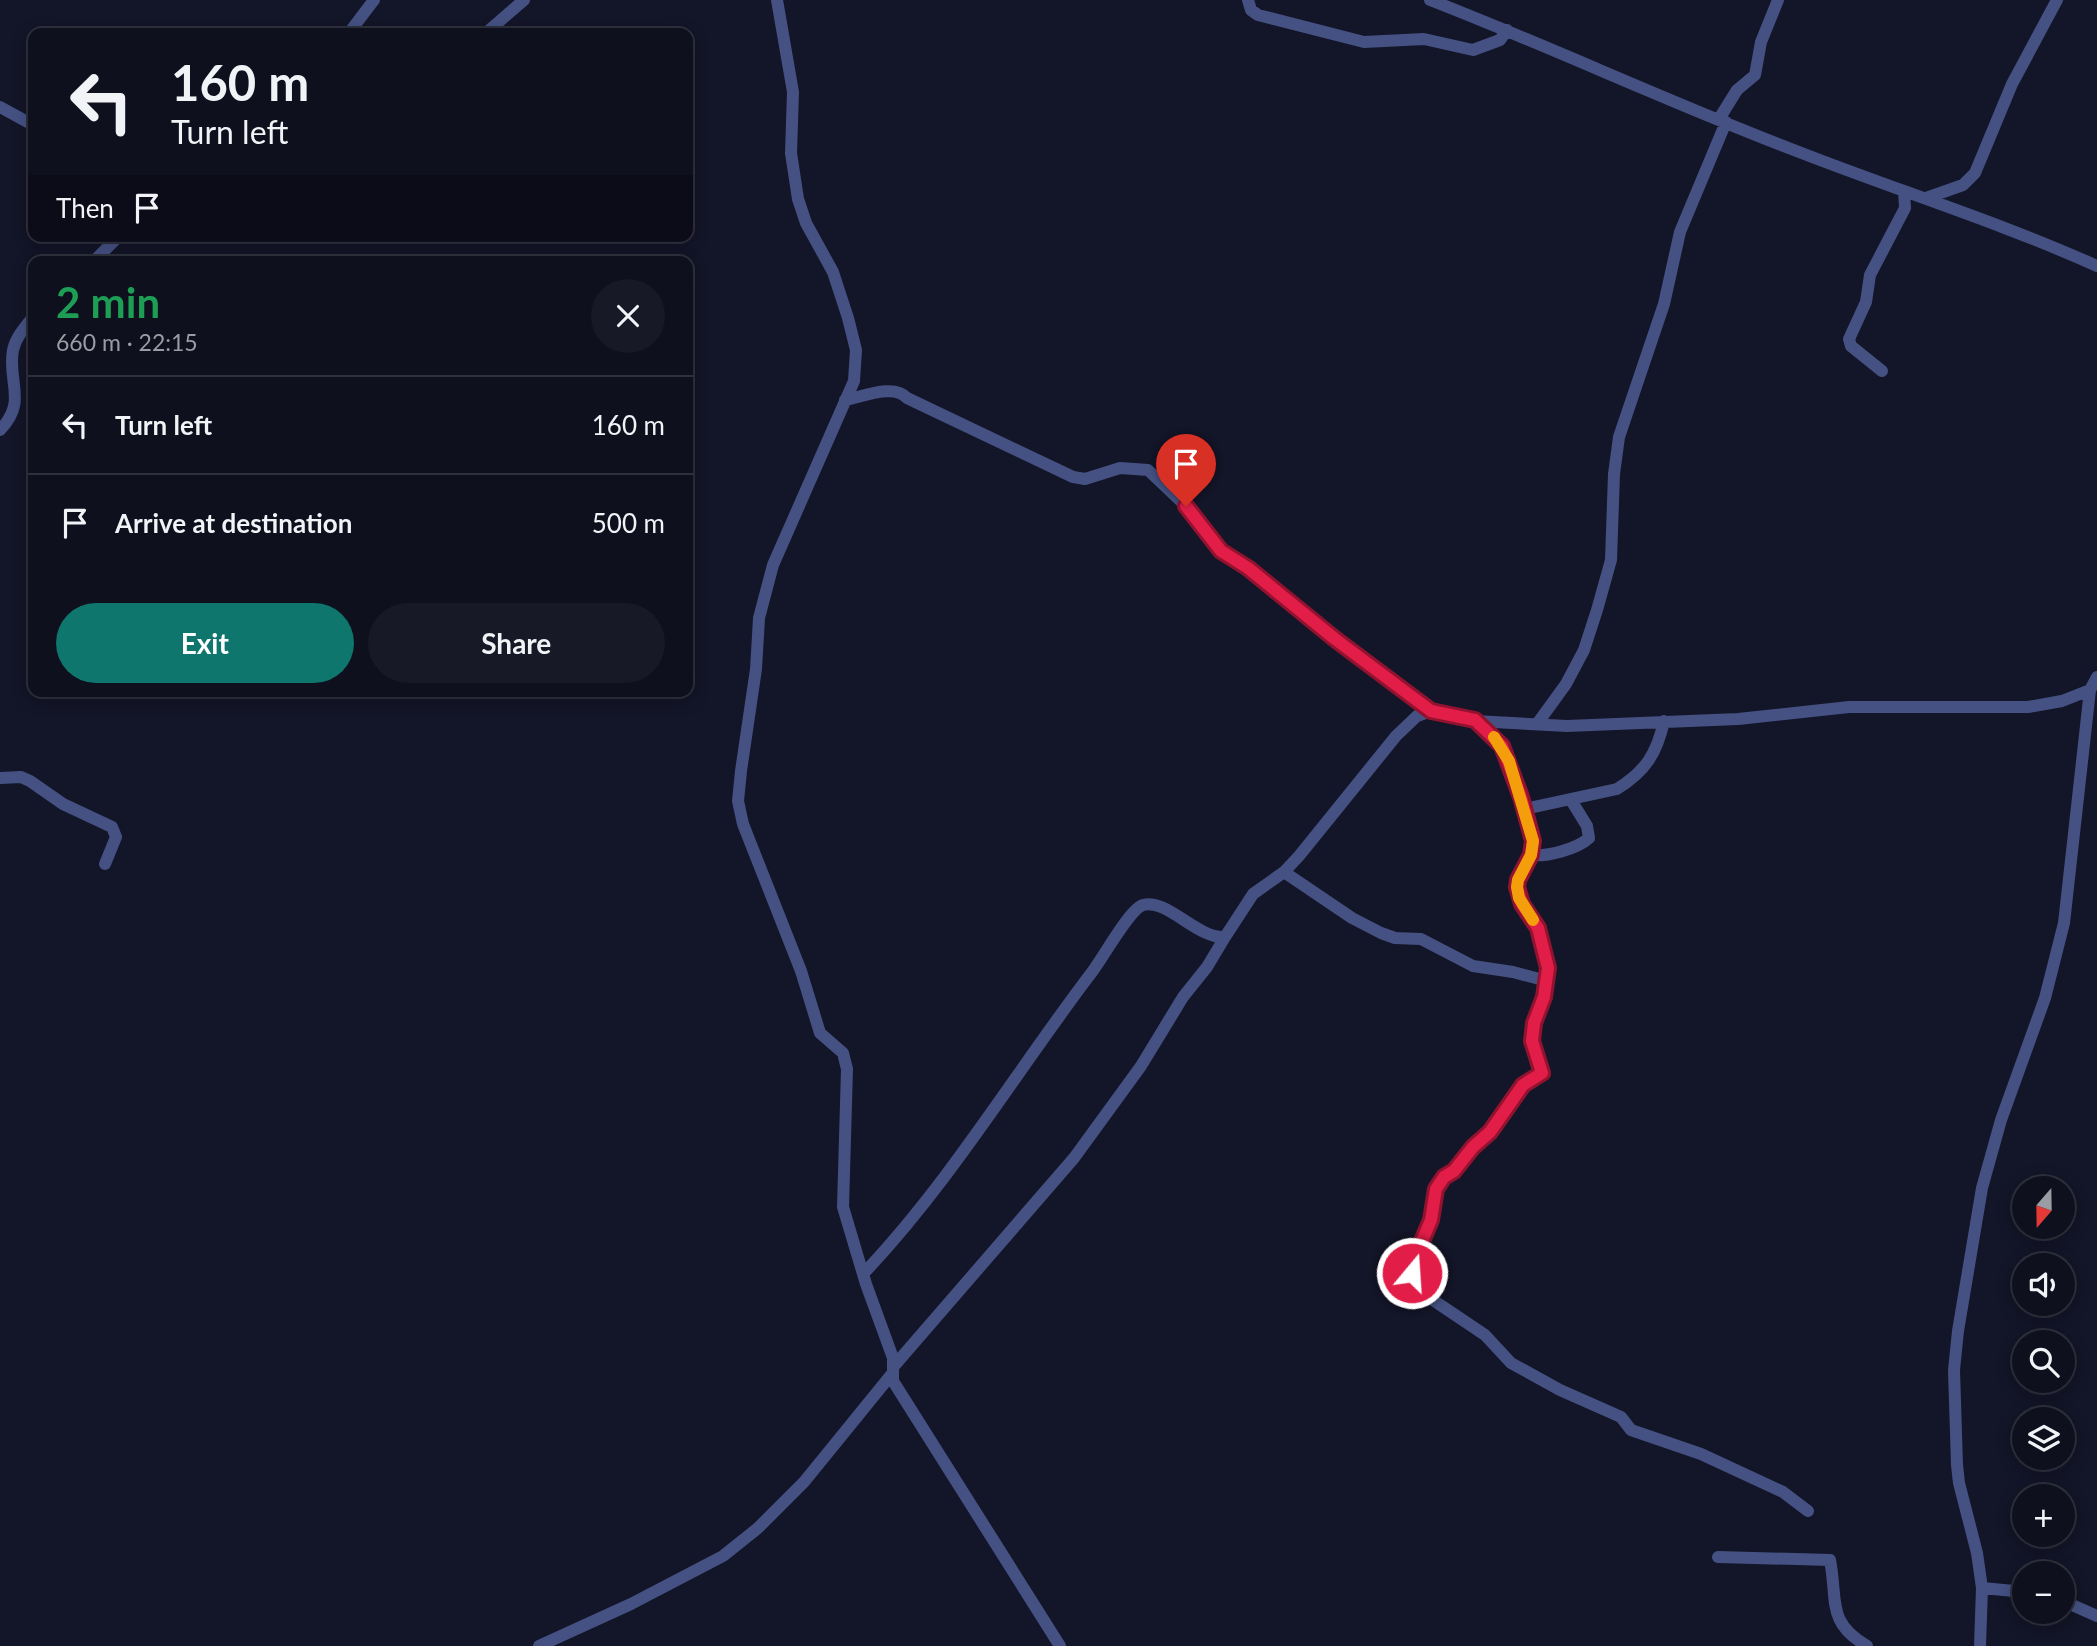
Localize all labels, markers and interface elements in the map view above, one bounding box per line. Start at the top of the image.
text: 160 m [171,53,309,111]
icon: left [56,56,147,147]
text: Turn left [171,112,288,151]
icon: arrive [128,189,166,227]
text: Then [56,192,114,224]
text: 2 min [56,277,160,327]
button: close [591,279,665,353]
text: 660 m · 22:15 [56,328,198,356]
icon: left [56,406,94,444]
text: Turn left [115,409,212,441]
text: 160 m [592,409,665,441]
pin [1156,434,1216,506]
icon: arrive [1167,445,1205,483]
icon: arrive [56,504,94,542]
text: Arrive at destination [115,507,352,539]
text: 500 m [592,507,665,539]
button: Exit [56,603,354,683]
button: Share [368,603,665,683]
north arrow [2012,1176,2076,1239]
map controls [2012,1176,2075,1624]
position arrow [1375,1236,1449,1310]
button: sound [2012,1253,2075,1316]
button: search [2012,1330,2075,1393]
button: layers [2012,1407,2075,1470]
button: + [2012,1484,2075,1547]
button: − [2012,1561,2075,1624]

